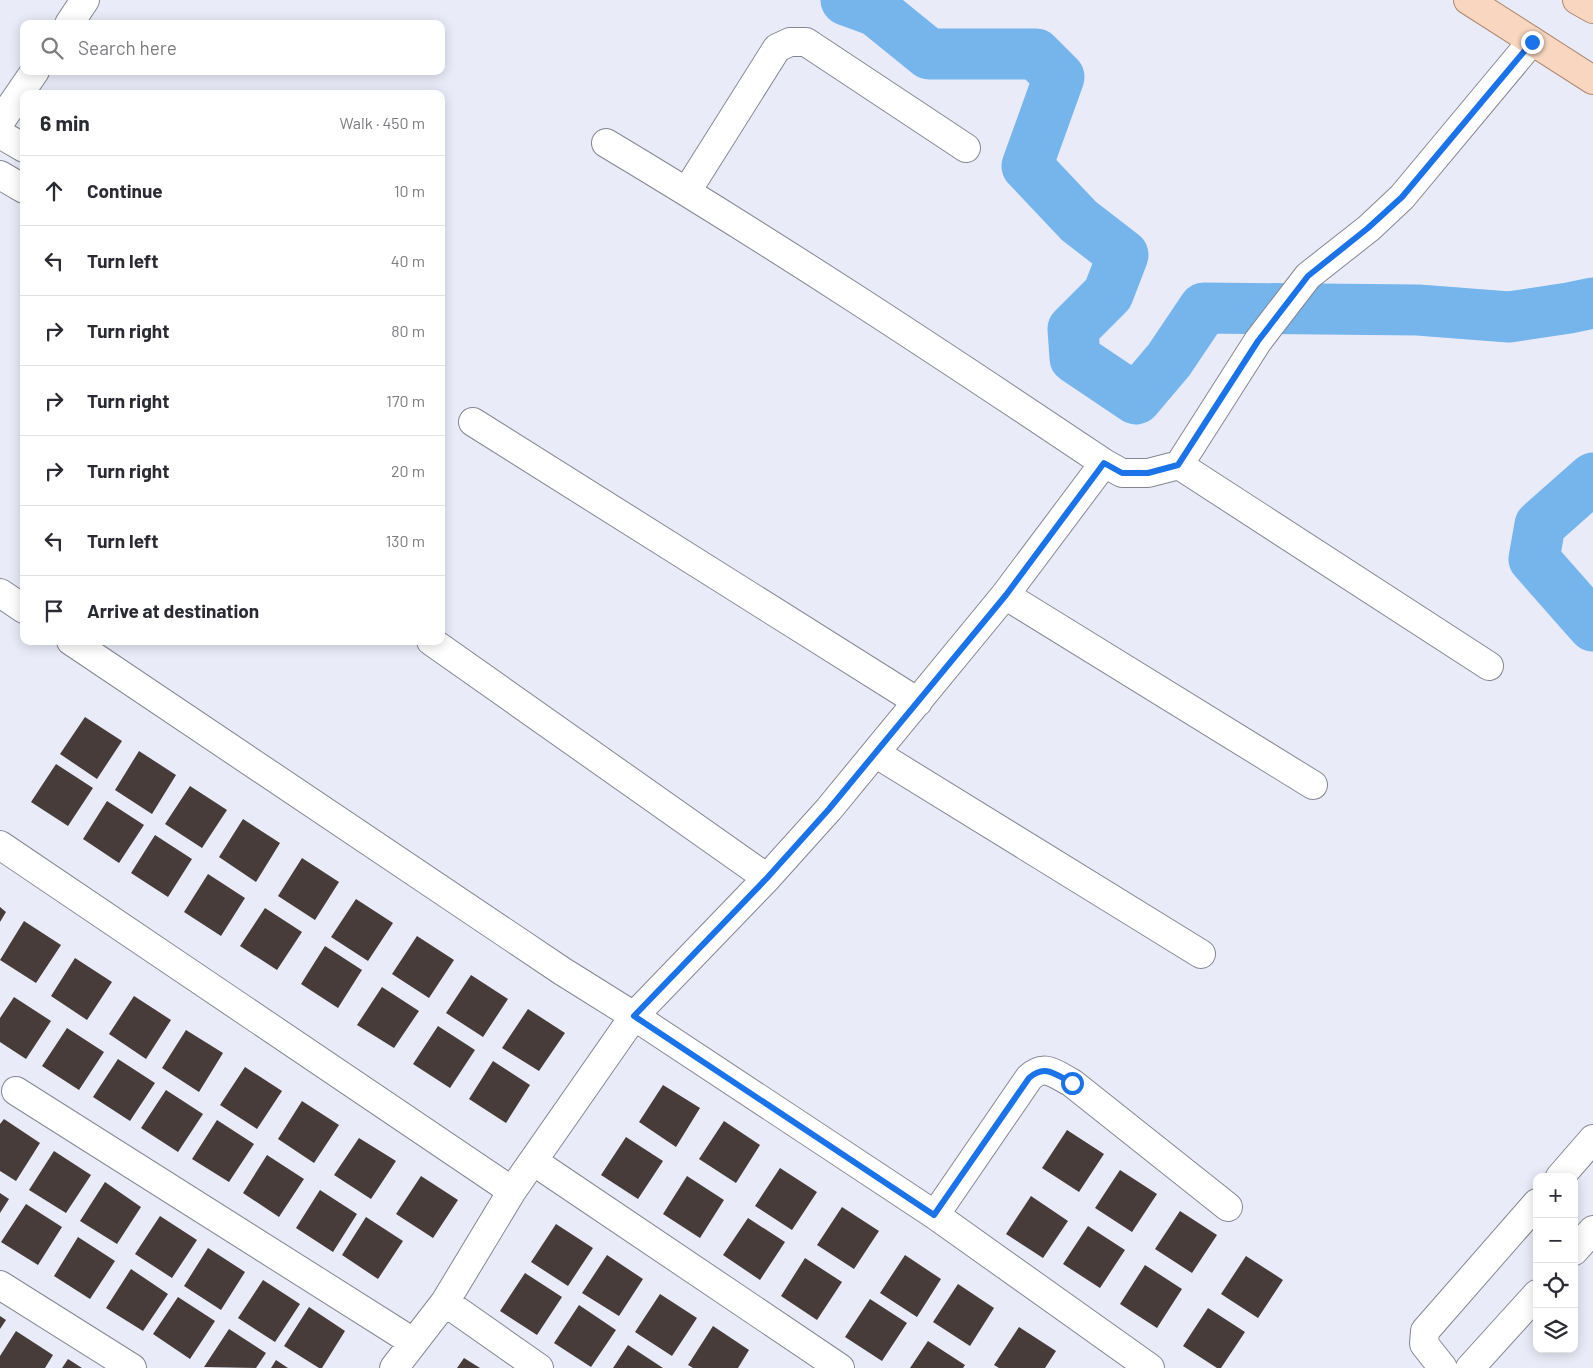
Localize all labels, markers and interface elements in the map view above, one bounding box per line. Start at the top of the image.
search box [20,20,445,75]
route end [1521,31,1544,54]
icon: search [38,34,66,62]
text: Search here [78,36,177,59]
text: 6 min [40,110,90,135]
text: Walk · 450 m [340,113,425,132]
icon: ahead [40,177,68,205]
text: Continue [87,179,163,202]
text: 10 m [394,181,425,200]
icon: left [40,247,68,275]
text: Turn left [87,249,158,272]
text: 40 m [391,251,425,270]
icon: right [40,317,68,345]
text: Turn right [87,319,169,342]
text: 80 m [391,321,425,340]
icon: right [40,387,68,415]
text: Turn right [87,389,169,412]
text: 170 m [386,391,425,410]
icon: right [40,457,68,485]
text: Turn right [87,459,169,482]
text: 20 m [391,461,425,480]
icon: left [40,527,68,555]
text: Turn left [87,529,158,552]
text: 130 m [386,531,425,550]
icon: arrive [40,597,68,625]
text: Arrive at destination [87,599,259,622]
route start [1061,1072,1084,1095]
map controls [1533,1173,1578,1353]
button: + [1533,1173,1578,1218]
button: − [1533,1218,1578,1263]
button: locate [1533,1263,1578,1308]
button: layers [1533,1308,1578,1353]

